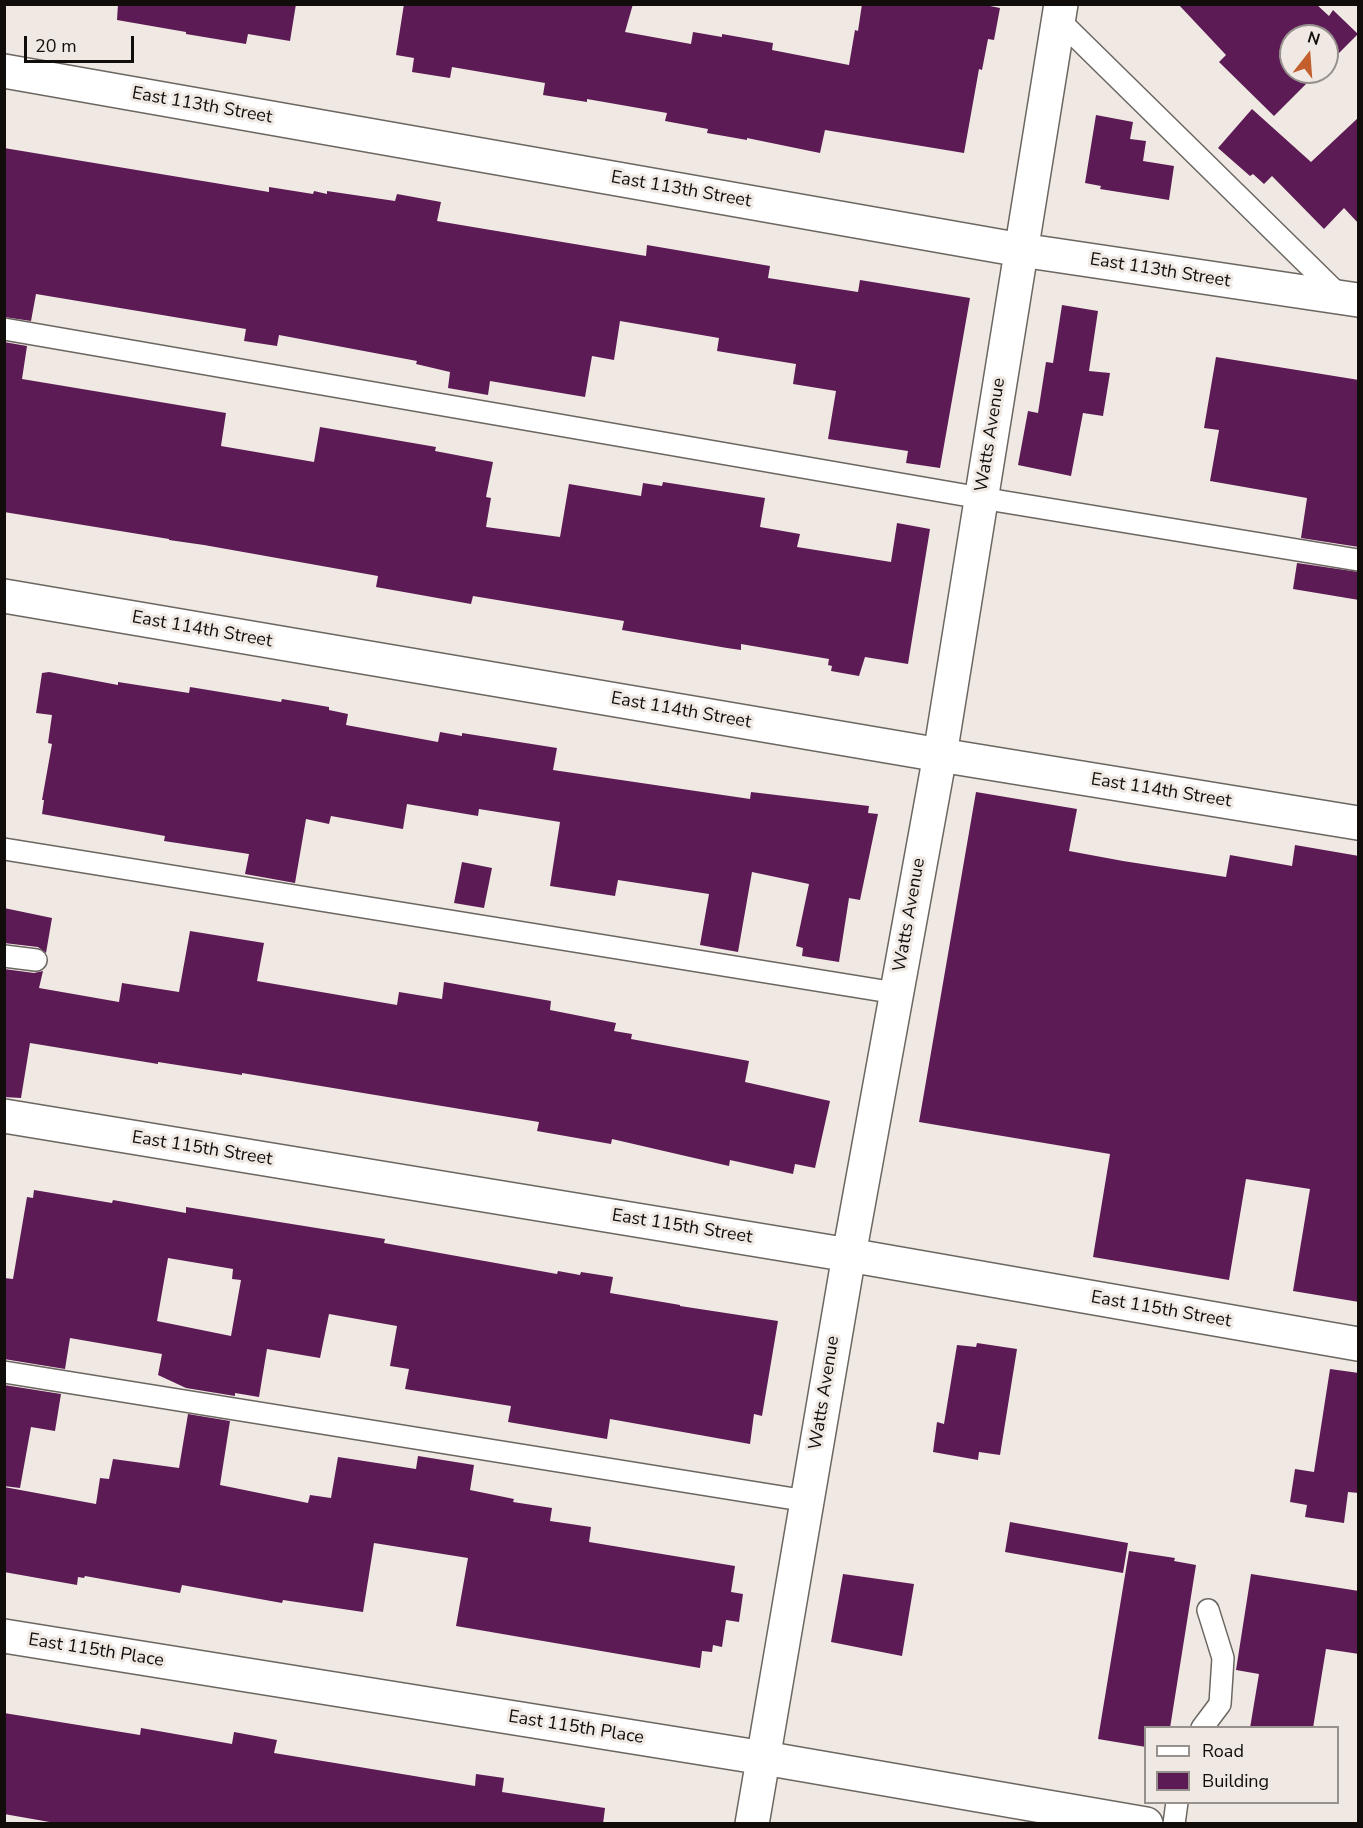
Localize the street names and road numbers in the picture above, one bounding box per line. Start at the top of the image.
street label: East 113th Street [130,83,274,129]
street label: East 113th Street [609,167,753,213]
street label: East 113th Street [1088,249,1232,293]
street label: Watts Avenue [971,376,1011,494]
street label: East 114th Street [130,607,274,653]
street label: East 114th Street [609,688,753,734]
street label: East 114th Street [1089,769,1233,813]
street label: Watts Avenue [889,856,931,974]
street label: East 115th Street [130,1127,274,1171]
street label: East 115th Street [610,1205,754,1249]
street label: East 115th Street [1089,1287,1233,1333]
street label: Watts Avenue [805,1334,845,1452]
street label: East 115th Place [27,1630,165,1672]
street label: East 115th Place [507,1707,645,1749]

